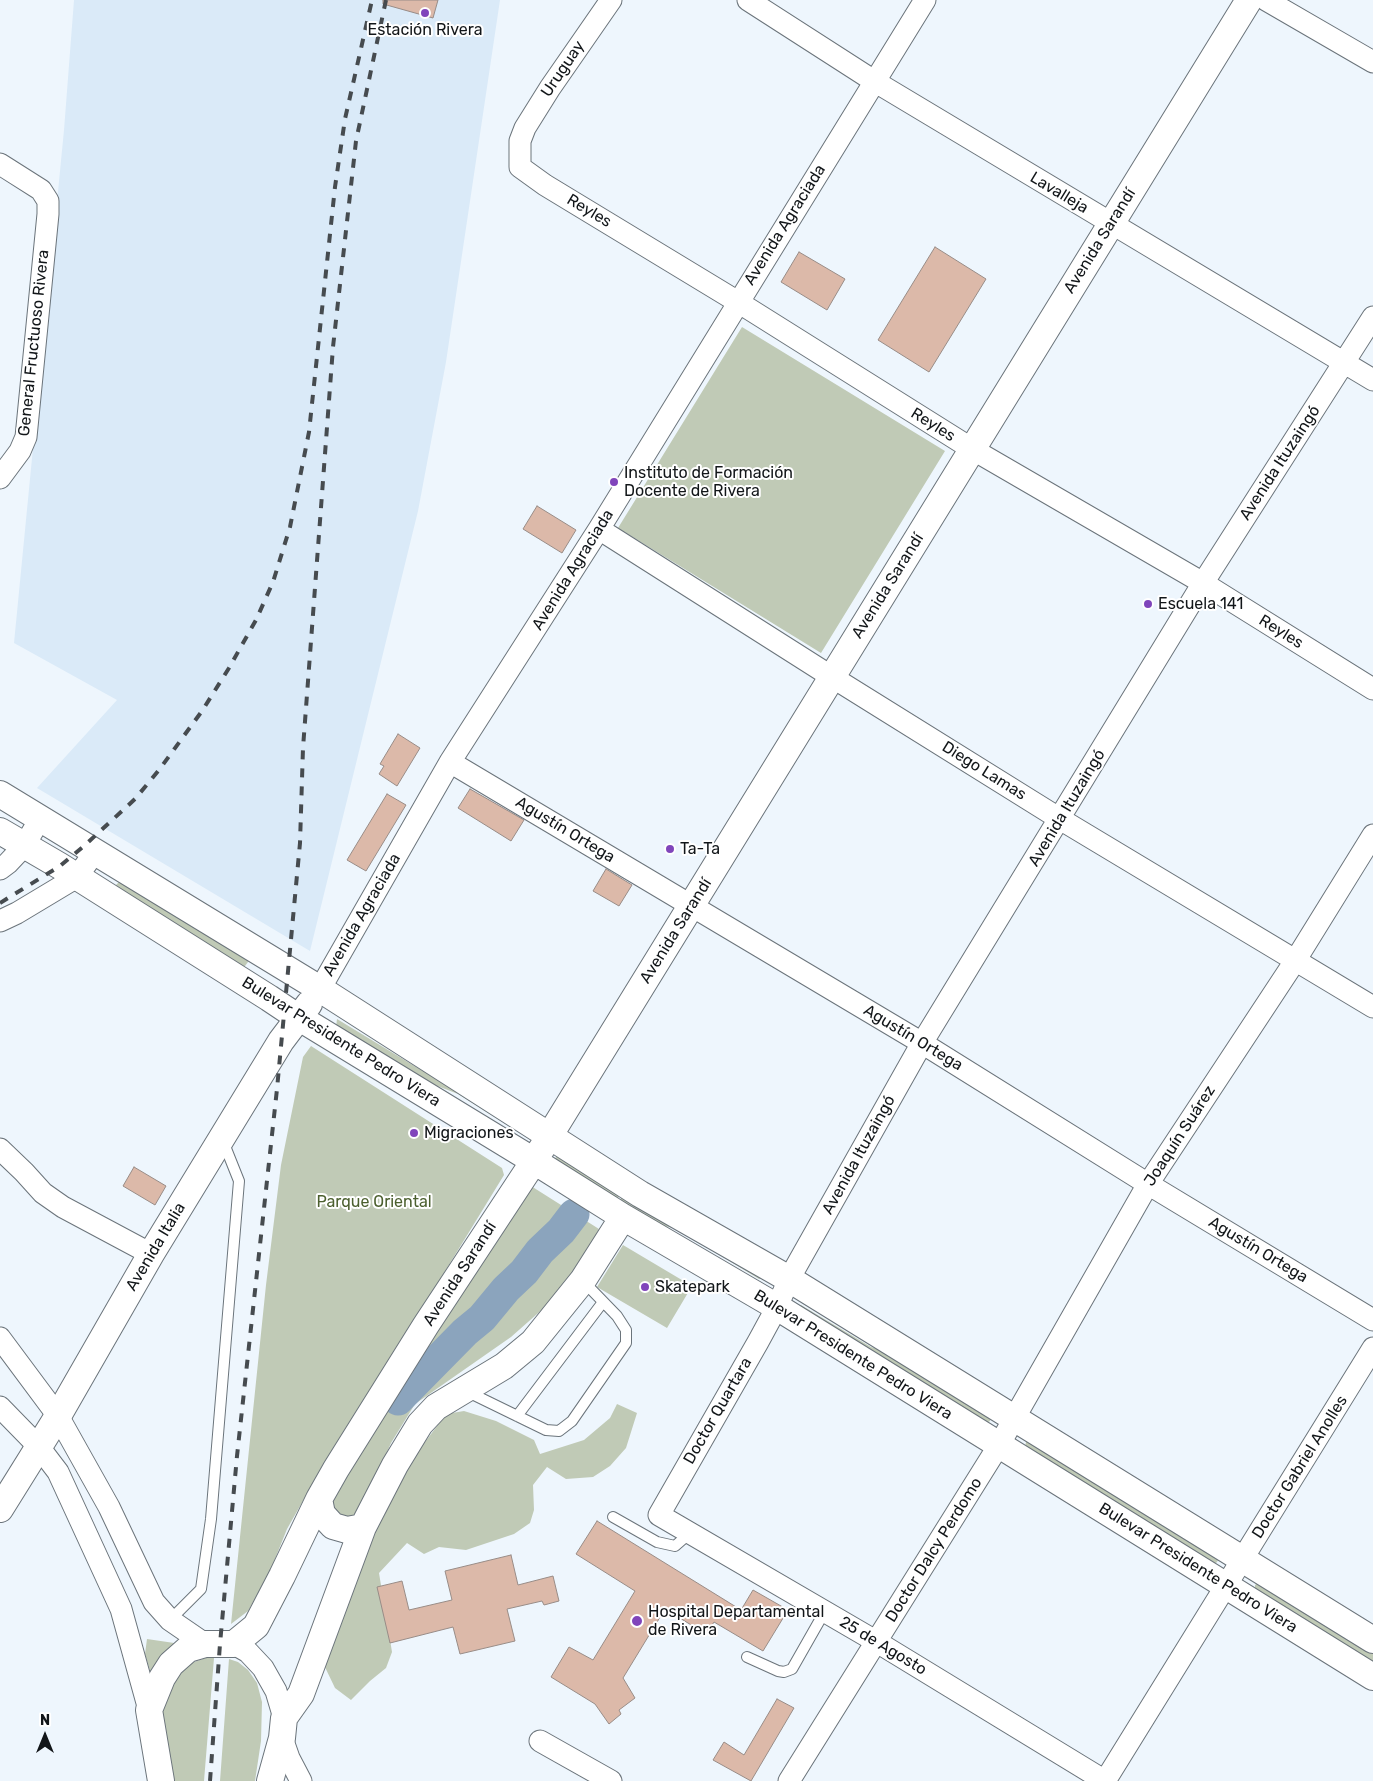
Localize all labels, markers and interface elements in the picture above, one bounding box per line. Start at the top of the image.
marker: Estación Rivera [419,7,431,19]
place label: Estación Rivera [367,20,483,40]
street label: Uruguay [537,37,589,101]
street label: Avenida Agraciada [740,161,830,289]
street label: Lavalleja [1026,168,1092,218]
street label: Avenida Sarandí [1060,185,1140,297]
street label: Reyles [563,190,615,232]
street label: General Fructuoso Rivera [15,249,53,437]
street label: Avenida Ituzaingó [1236,402,1324,524]
street label: Reyles [907,404,959,446]
place label: Instituto de Formación Docente de Rivera [624,463,793,501]
marker: Instituto de Formación Docente de Rivera [608,476,620,488]
street label: Avenida Agraciada [528,506,618,634]
street label: Avenida Sarandí [848,530,928,642]
place label: Escuela 141 [1158,594,1243,614]
marker: Escuela 141 [1142,598,1154,610]
street label: Reyles [1255,611,1307,653]
street label: Diego Lamas [938,738,1030,804]
street label: Avenida Ituzaingó [1024,746,1110,870]
street label: Agustín Ortega [512,793,618,867]
place label: Ta-Ta [680,839,720,859]
marker: Ta-Ta [664,843,676,855]
street label: Avenida Agraciada [319,850,405,980]
street label: Avenida Sarandí [636,875,716,987]
street label: Bulevar Presidente Pedro Viera [238,973,444,1111]
street label: Agustín Ortega [860,1001,966,1075]
street label: Joaquín Suárez [1140,1082,1220,1190]
street label: Avenida Ituzaingó [818,1092,900,1218]
place label: Migraciones [424,1123,514,1143]
marker: Migraciones [408,1127,420,1139]
park label: Parque Oriental [316,1192,432,1212]
street label: Avenida Italia [122,1199,190,1295]
street label: Agustín Ortega [1205,1213,1311,1287]
street label: Avenida Sarandí [419,1218,501,1330]
place label: Skatepark [655,1277,730,1297]
marker: Skatepark [639,1281,651,1293]
street label: Bulevar Presidente Pedro Viera [750,1286,956,1424]
street label: Doctor Quartara [680,1354,756,1468]
street label: Doctor Gabriel Anolles [1248,1392,1352,1542]
street label: Doctor Dalcy Perdomo [882,1474,986,1626]
street label: Bulevar Presidente Pedro Viera [1095,1499,1301,1637]
place label: Hospital Departamental de Rivera [648,1602,824,1640]
street label: 25 de Agosto [836,1612,930,1680]
marker: Hospital Departamental de Rivera [630,1614,644,1628]
north arrow [20,1711,70,1761]
text: N [40,1712,50,1729]

